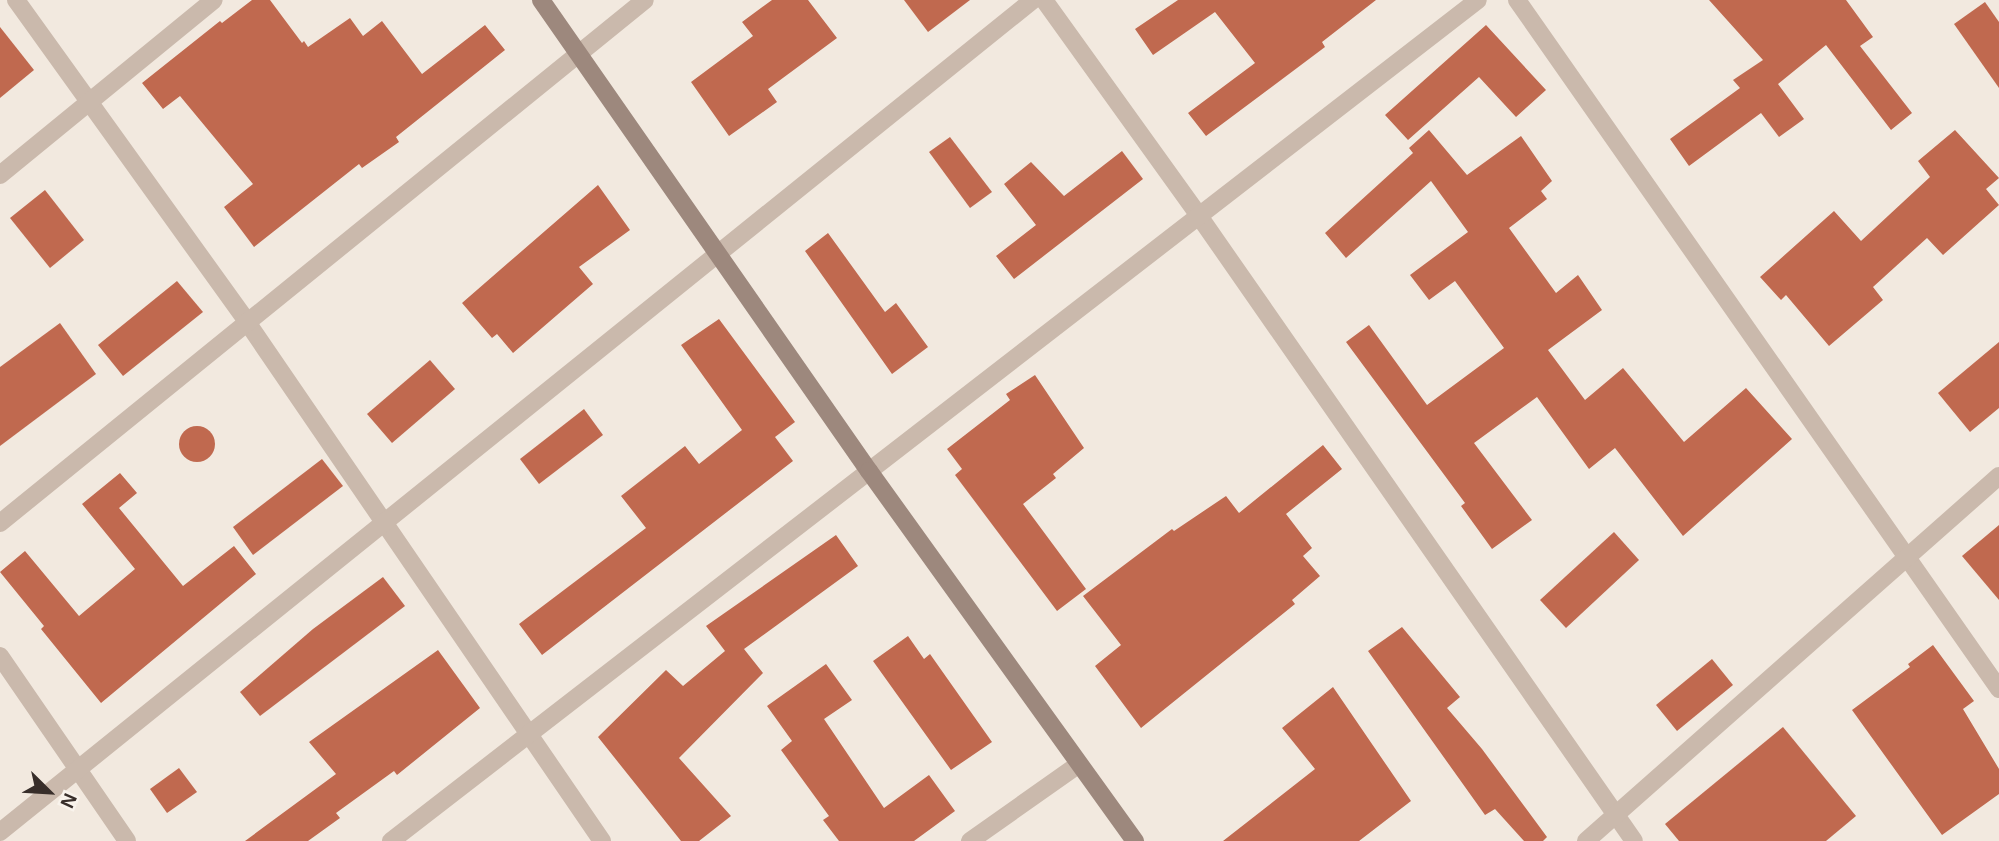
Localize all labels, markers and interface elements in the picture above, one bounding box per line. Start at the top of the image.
north arrow [14,757,84,827]
text: N [56,790,81,811]

